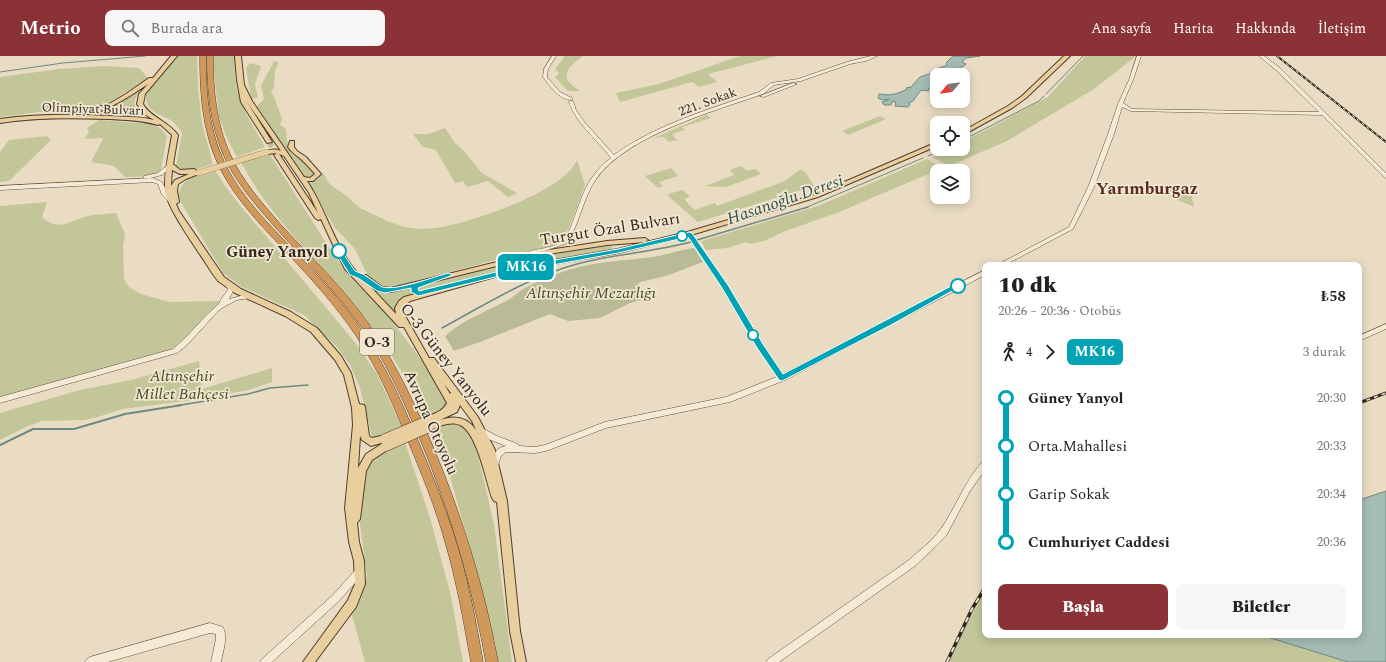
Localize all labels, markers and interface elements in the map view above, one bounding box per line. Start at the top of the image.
search box [105,10,385,46]
text: Metrio [20,14,81,43]
icon: search [119,17,141,39]
text: Burada ara [151,17,223,40]
text: Ana sayfa [1091,18,1151,39]
text: Harita [1173,18,1213,39]
text: Hakkında [1235,18,1296,39]
text: İletişim [1318,18,1366,39]
north arrow [930,68,970,108]
map controls [930,68,970,204]
street label: 221. Sokak [675,82,739,122]
street label: Olimpiyat Bulvarı [41,97,145,121]
button: locate [930,116,970,156]
button: layers [930,164,970,204]
water label: Hasanoğlu Deresi [723,168,847,232]
district label: Yarımburgaz [1096,176,1198,202]
street label: Turgut Özal Bulvarı [538,206,682,252]
unlabelled marker [676,230,688,242]
place label: Güney Yanyol [226,240,328,264]
marker: Güney Yanyol [331,243,347,259]
line badge: MK16 [498,254,554,280]
text: MK16 [506,256,546,277]
text: 10 dk [998,269,1057,302]
unlabelled marker [950,278,966,294]
park label: Altınşehir Mezarlığı [525,281,656,305]
text: ₺58 [1321,285,1346,308]
street label: O-3 Güney Yanyolu [394,298,498,421]
text: 20:26 – 20:36 · Otobüs [998,301,1122,321]
road number: O-3 [360,329,394,355]
unlabelled marker [747,329,759,341]
icon: walk [998,341,1020,363]
icon: forward [1039,341,1061,363]
text: MK16 [1075,341,1115,362]
text: 4 [1026,342,1033,362]
text: 3 durak [1303,342,1346,362]
park label: Altınşehir Millet Bahçesi [135,364,229,406]
street label: Avrupa Otoyolu [397,366,465,479]
text: Güney Yanyol [1028,387,1124,410]
text: 20:30 [1317,388,1346,408]
text: Orta.Mahallesi [1028,435,1127,458]
text: 20:33 [1317,436,1346,456]
text: Garip Sokak [1028,483,1110,506]
text: 20:34 [1317,484,1346,504]
text: Cumhuriyet Caddesi [1028,531,1170,554]
text: 20:36 [1317,532,1346,552]
button: Başla [998,584,1168,630]
button: Biletler [1176,584,1346,630]

